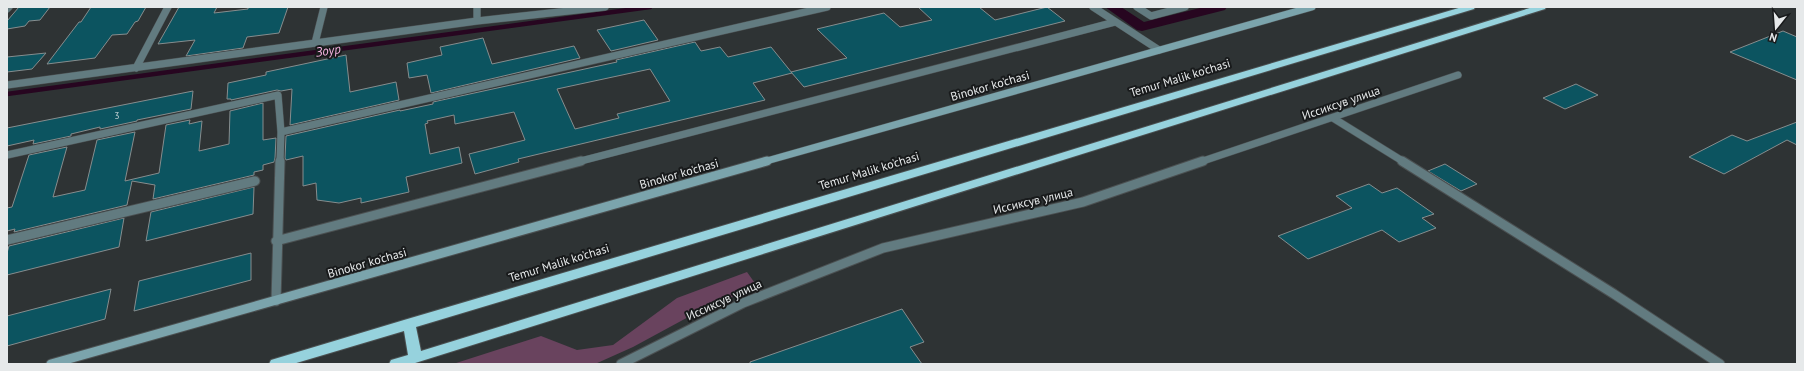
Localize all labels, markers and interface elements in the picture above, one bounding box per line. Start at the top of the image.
north arrow [1756,8,1796,48]
text: N [1768,30,1779,45]
water label: Зоур [314,40,342,61]
street label: Temur Malik ko'chasi [1128,55,1232,100]
street label: Binokor ko'chasi [949,67,1031,104]
street label: Иссиксув улица [1300,82,1382,123]
house number: 3 [114,109,120,122]
street label: Temur Malik ko'chasi [817,148,921,193]
street label: Binokor ko'chasi [638,155,720,192]
street label: Иссиксув улица [992,184,1074,217]
street label: Temur Malik ko'chasi [507,240,611,285]
street label: Binokor ko'chasi [326,244,408,281]
street label: Иссиксув улица [684,276,764,324]

